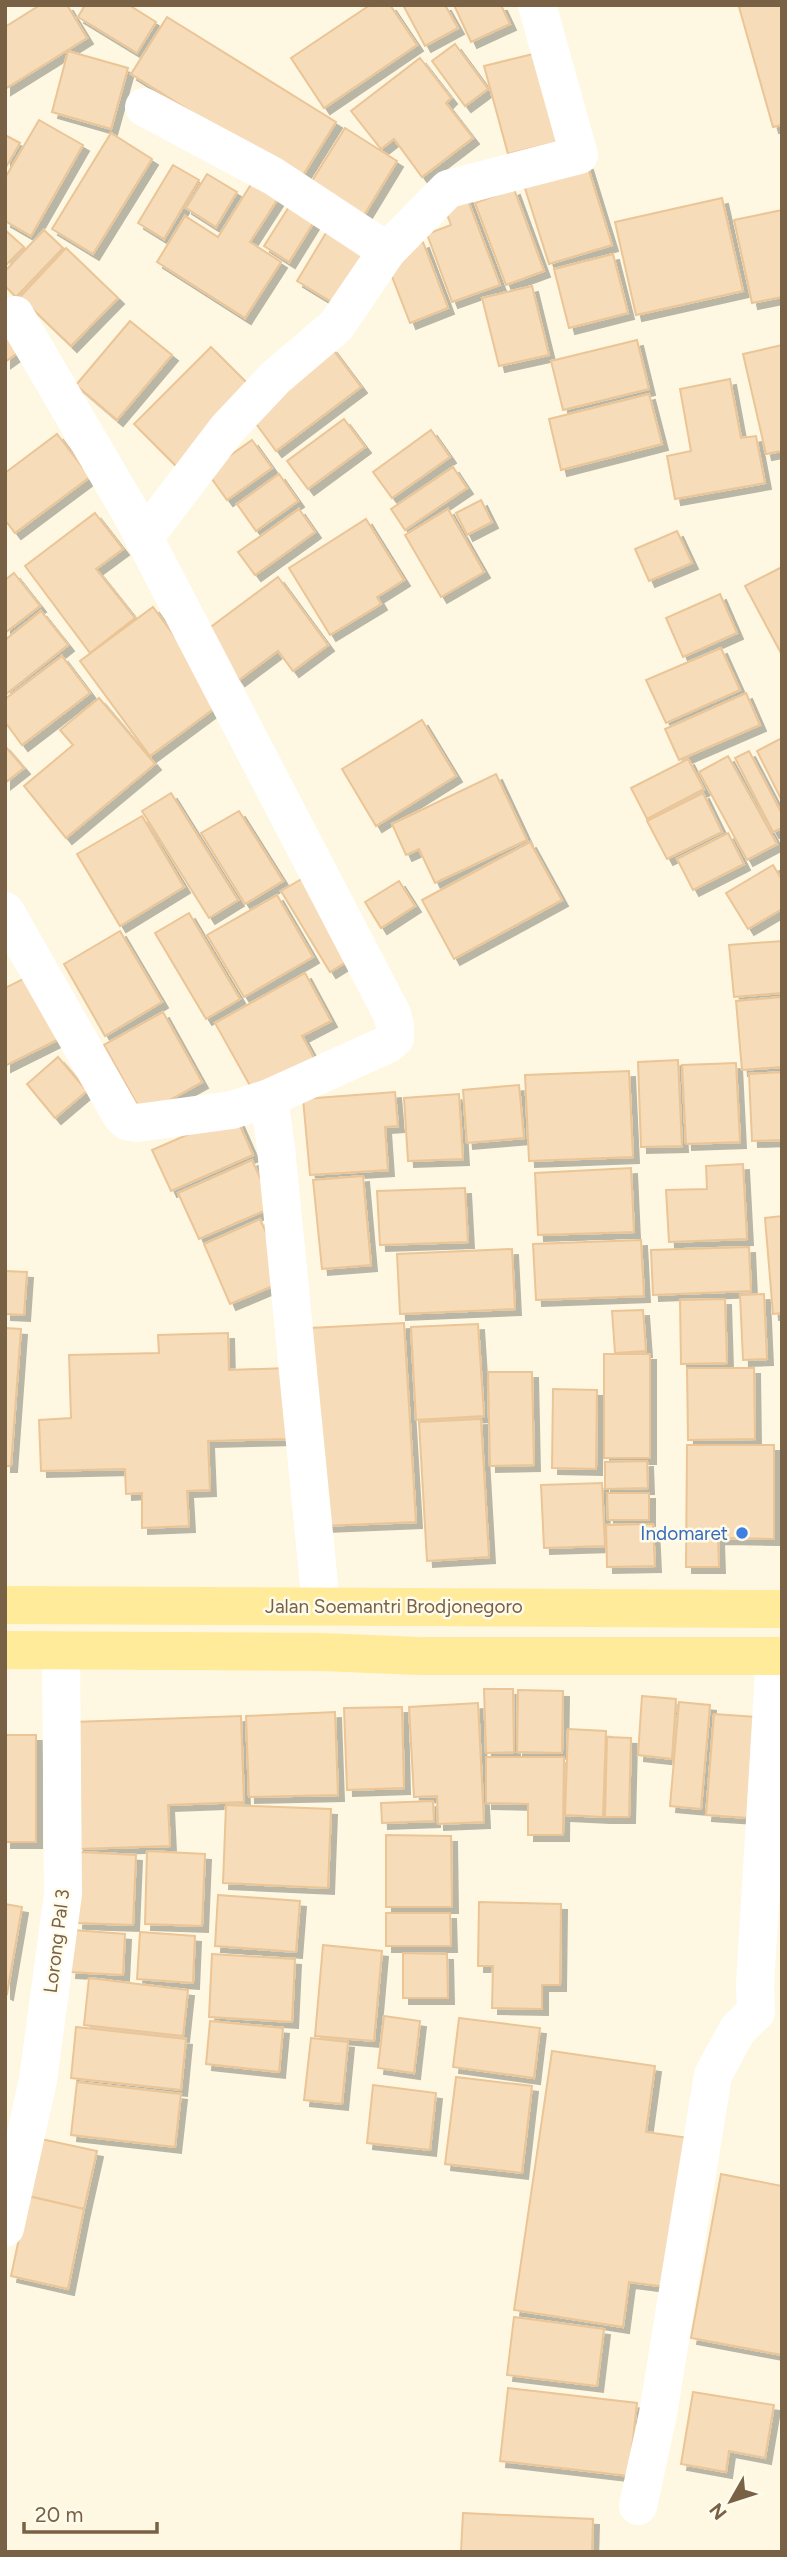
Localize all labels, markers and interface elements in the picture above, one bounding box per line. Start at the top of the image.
place label: Indomaret [640,1522,728,1545]
marker: Indomaret [734,1525,750,1541]
street label: Jalan Soemantri Brodjonegoro [265,1595,523,1618]
street label: Lorong Pal 3 [39,1888,74,1994]
north arrow [696,2466,766,2536]
scale bar [24,2490,158,2534]
text: N [705,2498,732,2524]
text: 20 m [35,2502,83,2527]

